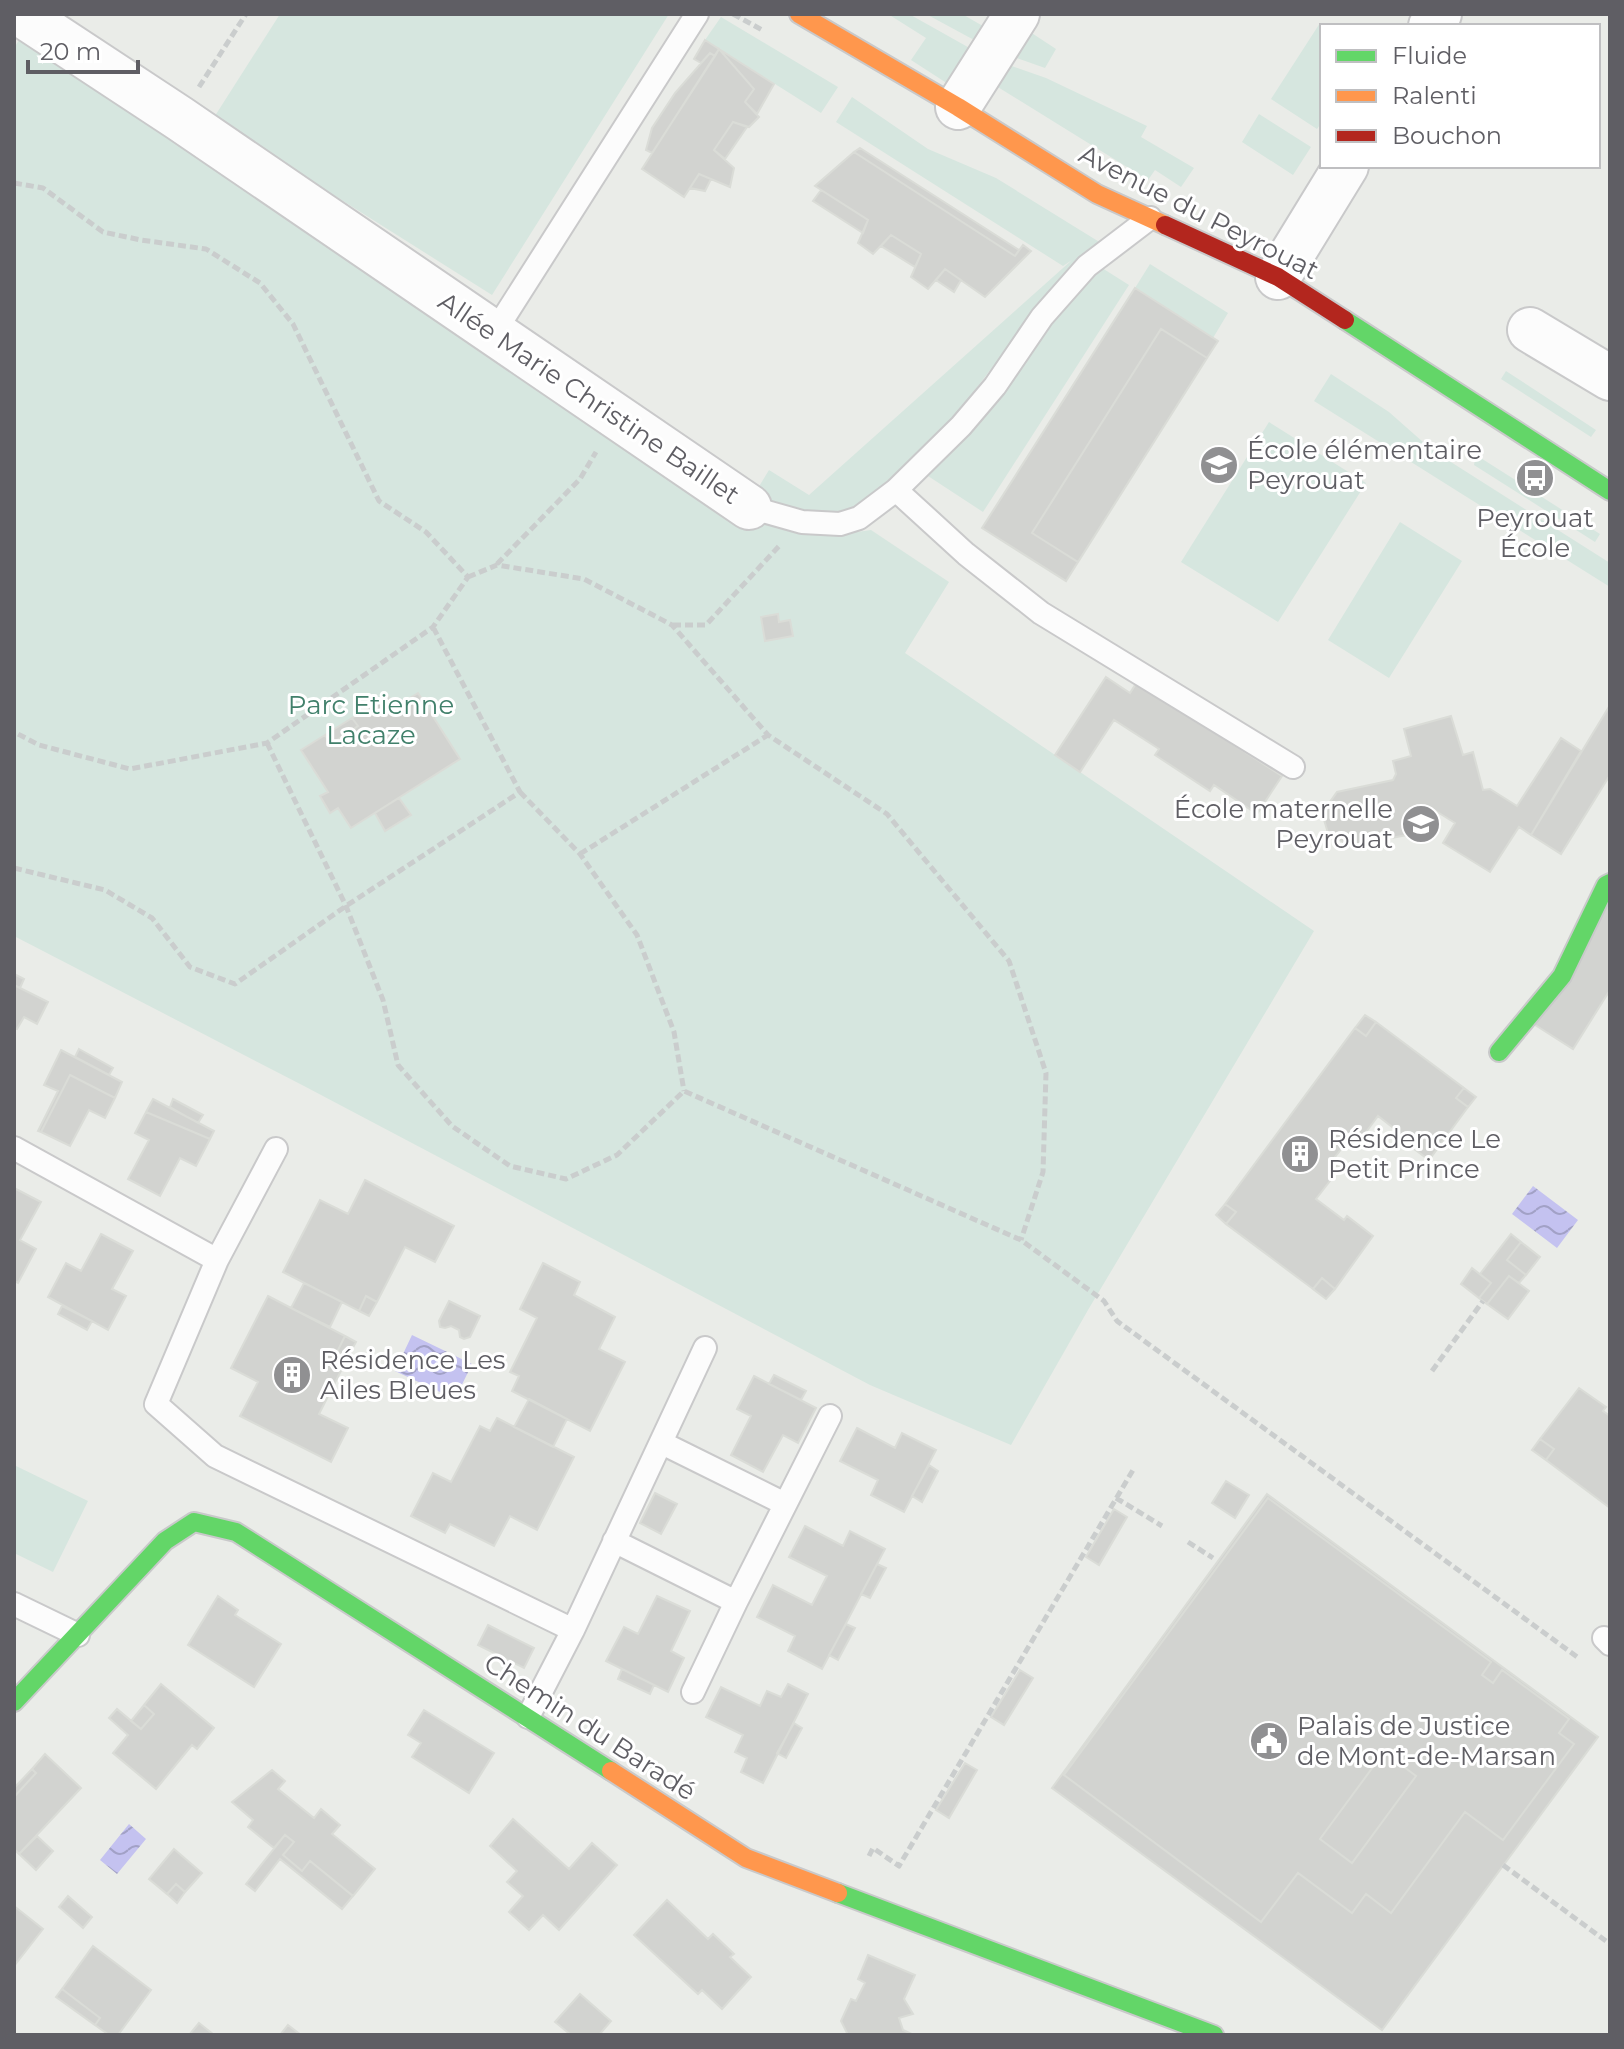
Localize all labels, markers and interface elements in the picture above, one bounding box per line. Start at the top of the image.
scale bar [28,24,138,74]
legend [1320,24,1600,168]
text: 20 m [40,37,101,66]
text: Fluide [1392,41,1467,70]
text: Ralenti [1392,81,1477,110]
text: Bouchon [1392,121,1502,150]
street label: Avenue du Peyrouat [1074,138,1324,286]
street label: Allée Marie Christine Baillet [432,285,746,511]
place label: École élémentaire Peyrouat [1247,434,1482,496]
school or university icon: École élémentaire Peyrouat [1198,444,1240,486]
bus stop icon: Peyrouat École [1514,457,1556,499]
place label: Peyrouat École [1476,502,1594,564]
park label: Parc Etienne Lacaze [288,689,454,751]
place label: École maternelle Peyrouat [1174,793,1393,855]
school or university icon: École maternelle Peyrouat [1400,803,1442,845]
place label: Résidence Le Petit Prince [1328,1123,1501,1185]
building icon: Résidence Le Petit Prince [1279,1133,1321,1175]
place label: Résidence Les Ailes Bleues [320,1344,506,1406]
building icon: Résidence Les Ailes Bleues [271,1354,313,1396]
street label: Chemin du Baradé [478,1647,702,1807]
place label: Palais de Justice de Mont-de-Marsan [1297,1710,1556,1772]
public building icon: Palais de Justice de Mont-de-Marsan [1248,1720,1290,1762]

